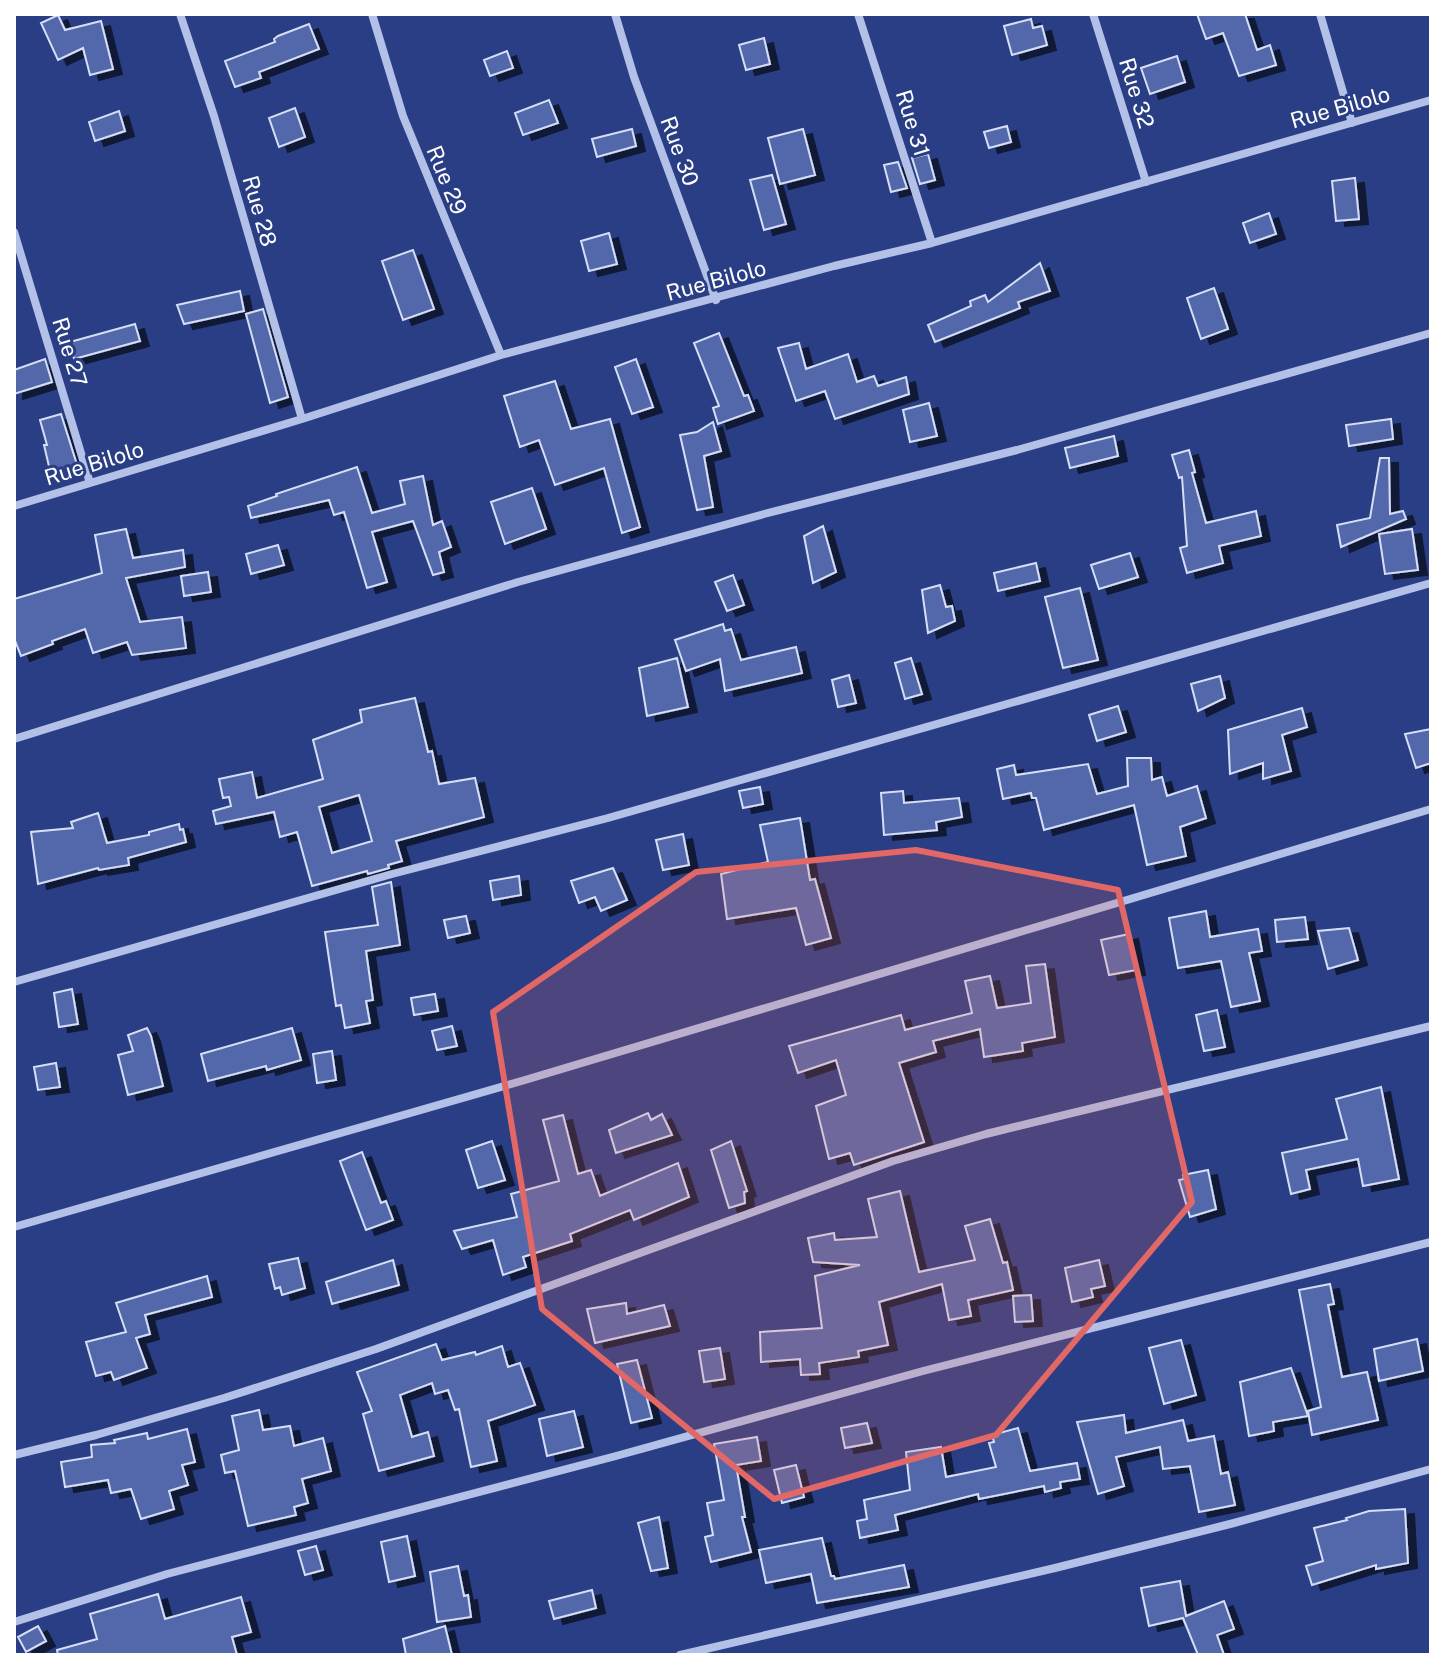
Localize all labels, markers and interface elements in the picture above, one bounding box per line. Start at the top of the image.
street label: Rue 32 [1114,55,1160,131]
street label: Rue Bilolo [1287,80,1393,134]
street label: Rue 31 [891,87,935,159]
street label: Rue 30 [655,113,705,189]
street label: Rue 29 [421,142,473,218]
street label: Rue 28 [238,173,282,249]
street label: Rue Bilolo [663,254,769,306]
street label: Rue 27 [47,314,93,390]
street label: Rue Bilolo [41,436,147,490]

